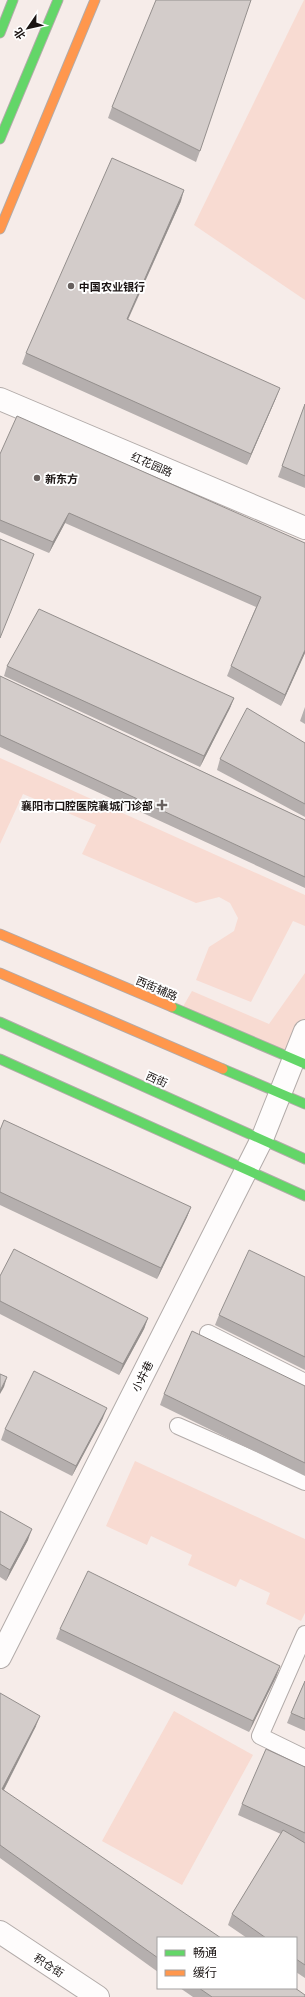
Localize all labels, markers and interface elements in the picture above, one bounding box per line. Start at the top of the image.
north arrow [8,8,48,48]
text: 北 [11,26,28,42]
place label: 中国农业银行 [79,280,145,293]
marker: 中国农业银行 [66,281,76,291]
street label: 红花园路 [129,449,175,479]
place label: 新东方 [45,472,78,485]
marker: 新东方 [32,473,42,483]
place label: 襄阳市口腔医院襄城门诊部 [21,799,153,812]
marker: 襄阳市口腔医院襄城门诊部 [156,799,168,811]
street label: 西街辅路 [134,973,180,1003]
street label: 西街 [144,1069,170,1089]
street label: 小井巷 [129,1358,155,1394]
legend [157,1937,297,1989]
text: 畅通 [193,1945,217,1960]
street label: 积仓街 [32,1951,66,1979]
text: 缓行 [193,1965,217,1980]

